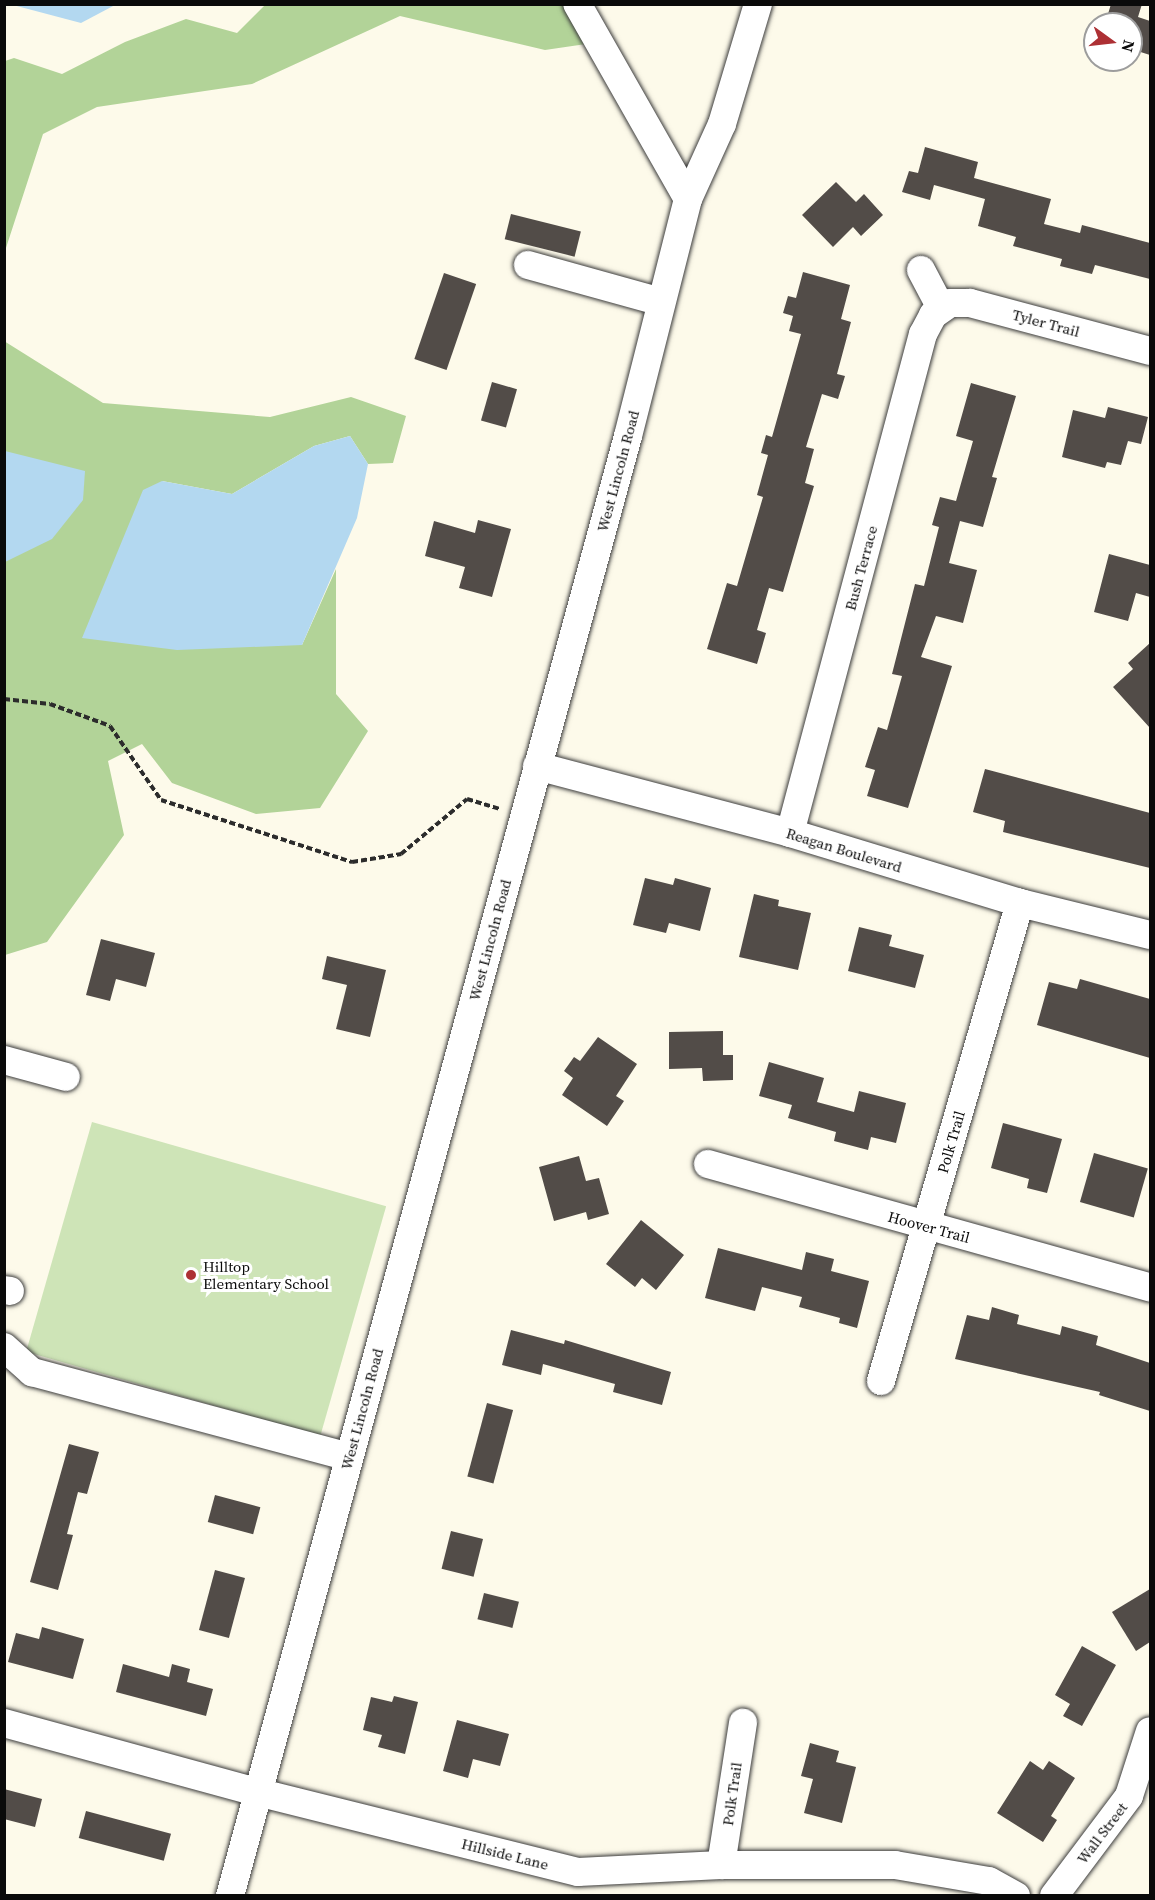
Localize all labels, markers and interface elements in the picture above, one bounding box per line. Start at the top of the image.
north arrow [1083,12,1143,72]
text: N [1116,38,1141,55]
street label: Tyler Trail [1010,305,1082,341]
street label: West Lincoln Road [593,408,643,534]
street label: Bush Terrace [841,523,881,613]
street label: Reagan Boulevard [784,824,904,876]
street label: West Lincoln Road [465,877,515,1003]
street label: Polk Trail [934,1109,968,1175]
street label: Hoover Trail [886,1207,972,1247]
place label: Hilltop Elementary School [203,1257,329,1292]
marker: Hilltop Elementary School [184,1268,198,1282]
street label: West Lincoln Road [337,1346,387,1472]
street label: Polk Trail [719,1761,745,1827]
street label: Wall Street [1073,1799,1131,1867]
street label: Hillside Lane [460,1834,550,1874]

